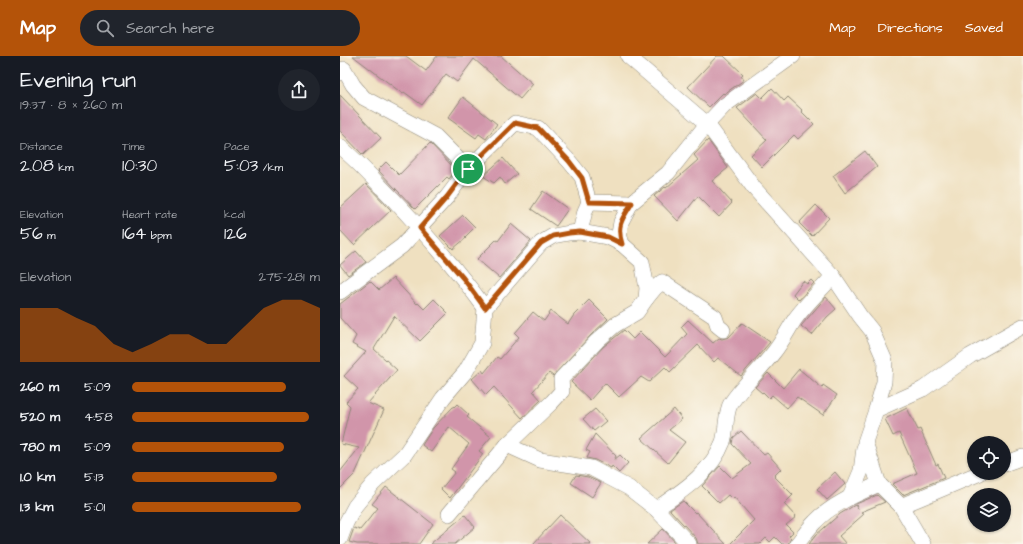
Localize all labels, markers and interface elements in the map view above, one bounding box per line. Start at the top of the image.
search box [80,10,360,46]
text: Map [20,15,56,42]
icon: search [94,17,116,39]
text: Search here [126,18,215,39]
text: Map [829,18,856,38]
text: Directions [878,18,943,38]
text: Saved [965,18,1003,38]
text: Evening run [20,65,136,96]
button: share [278,69,320,111]
text: 19:37 · 8 × 260 m [20,96,122,114]
text: Distance [20,139,63,154]
text: Time [122,139,145,154]
text: Pace [224,139,250,154]
pin [451,152,485,186]
text: 2.08 [20,154,54,178]
text: 10:30 [122,154,157,178]
text: 5:03 [224,154,258,178]
icon: arrive [457,158,479,180]
text: km [54,160,74,175]
text: /km [258,160,283,175]
text: Elevation [20,207,63,222]
text: Heart rate [122,207,177,222]
text: kcal [224,207,245,222]
text: 56 [20,222,43,246]
text: 164 [122,222,146,246]
text: 126 [224,222,247,246]
text: m [43,228,56,243]
text: bpm [146,228,172,243]
text: Elevation [20,268,71,286]
text: 275–281 m [258,268,320,286]
text: 260 m [20,378,59,396]
text: 5:09 [84,378,111,396]
text: 520 m [20,408,60,426]
text: 4:58 [84,408,113,426]
map controls [967,436,1011,532]
button: locate [967,436,1011,480]
text: 780 m [20,438,60,456]
text: 5:09 [84,438,111,456]
text: 1.0 km [20,468,55,486]
text: 5:13 [84,468,104,486]
button: layers [967,488,1011,532]
text: 1.3 km [20,498,53,516]
text: 5:01 [84,498,105,516]

